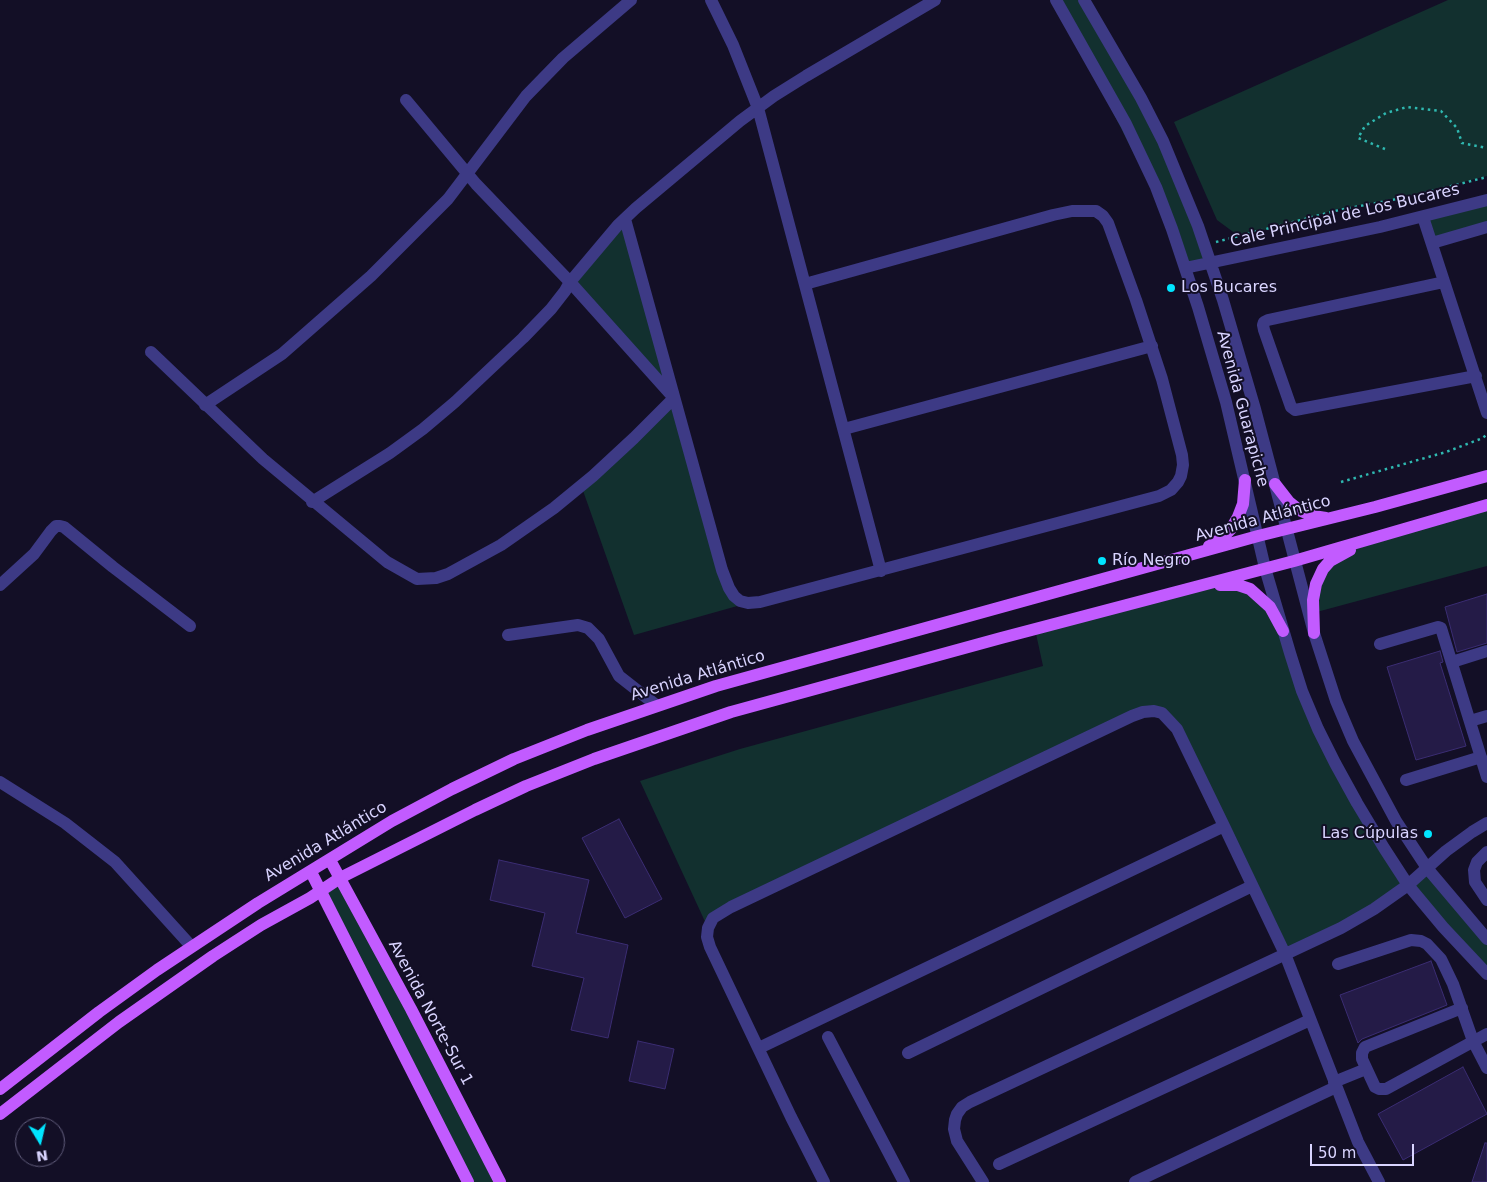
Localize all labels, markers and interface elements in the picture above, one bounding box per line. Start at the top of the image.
street label: Cale Principal de Los Bucares [1229,180,1461,252]
place label: Los Bucares [1181,278,1277,298]
marker: Los Bucares [1165,282,1177,294]
street label: Avenida Guarapiche [1212,329,1272,489]
street label: Avenida Atlántico [1193,492,1333,546]
place label: Río Negro [1112,551,1190,571]
marker: Río Negro [1096,555,1108,567]
street label: Avenida Atlántico [628,646,768,706]
street label: Avenida Atlántico [261,798,391,886]
place label: Las Cúpulas [1322,824,1418,844]
marker: Las Cúpulas [1422,828,1434,840]
street label: Avenida Norte-Sur 1 [384,937,476,1089]
north arrow [15,1117,65,1167]
scale bar [1312,1134,1416,1166]
text: 50 m [1318,1144,1356,1162]
text: N [35,1147,49,1165]

